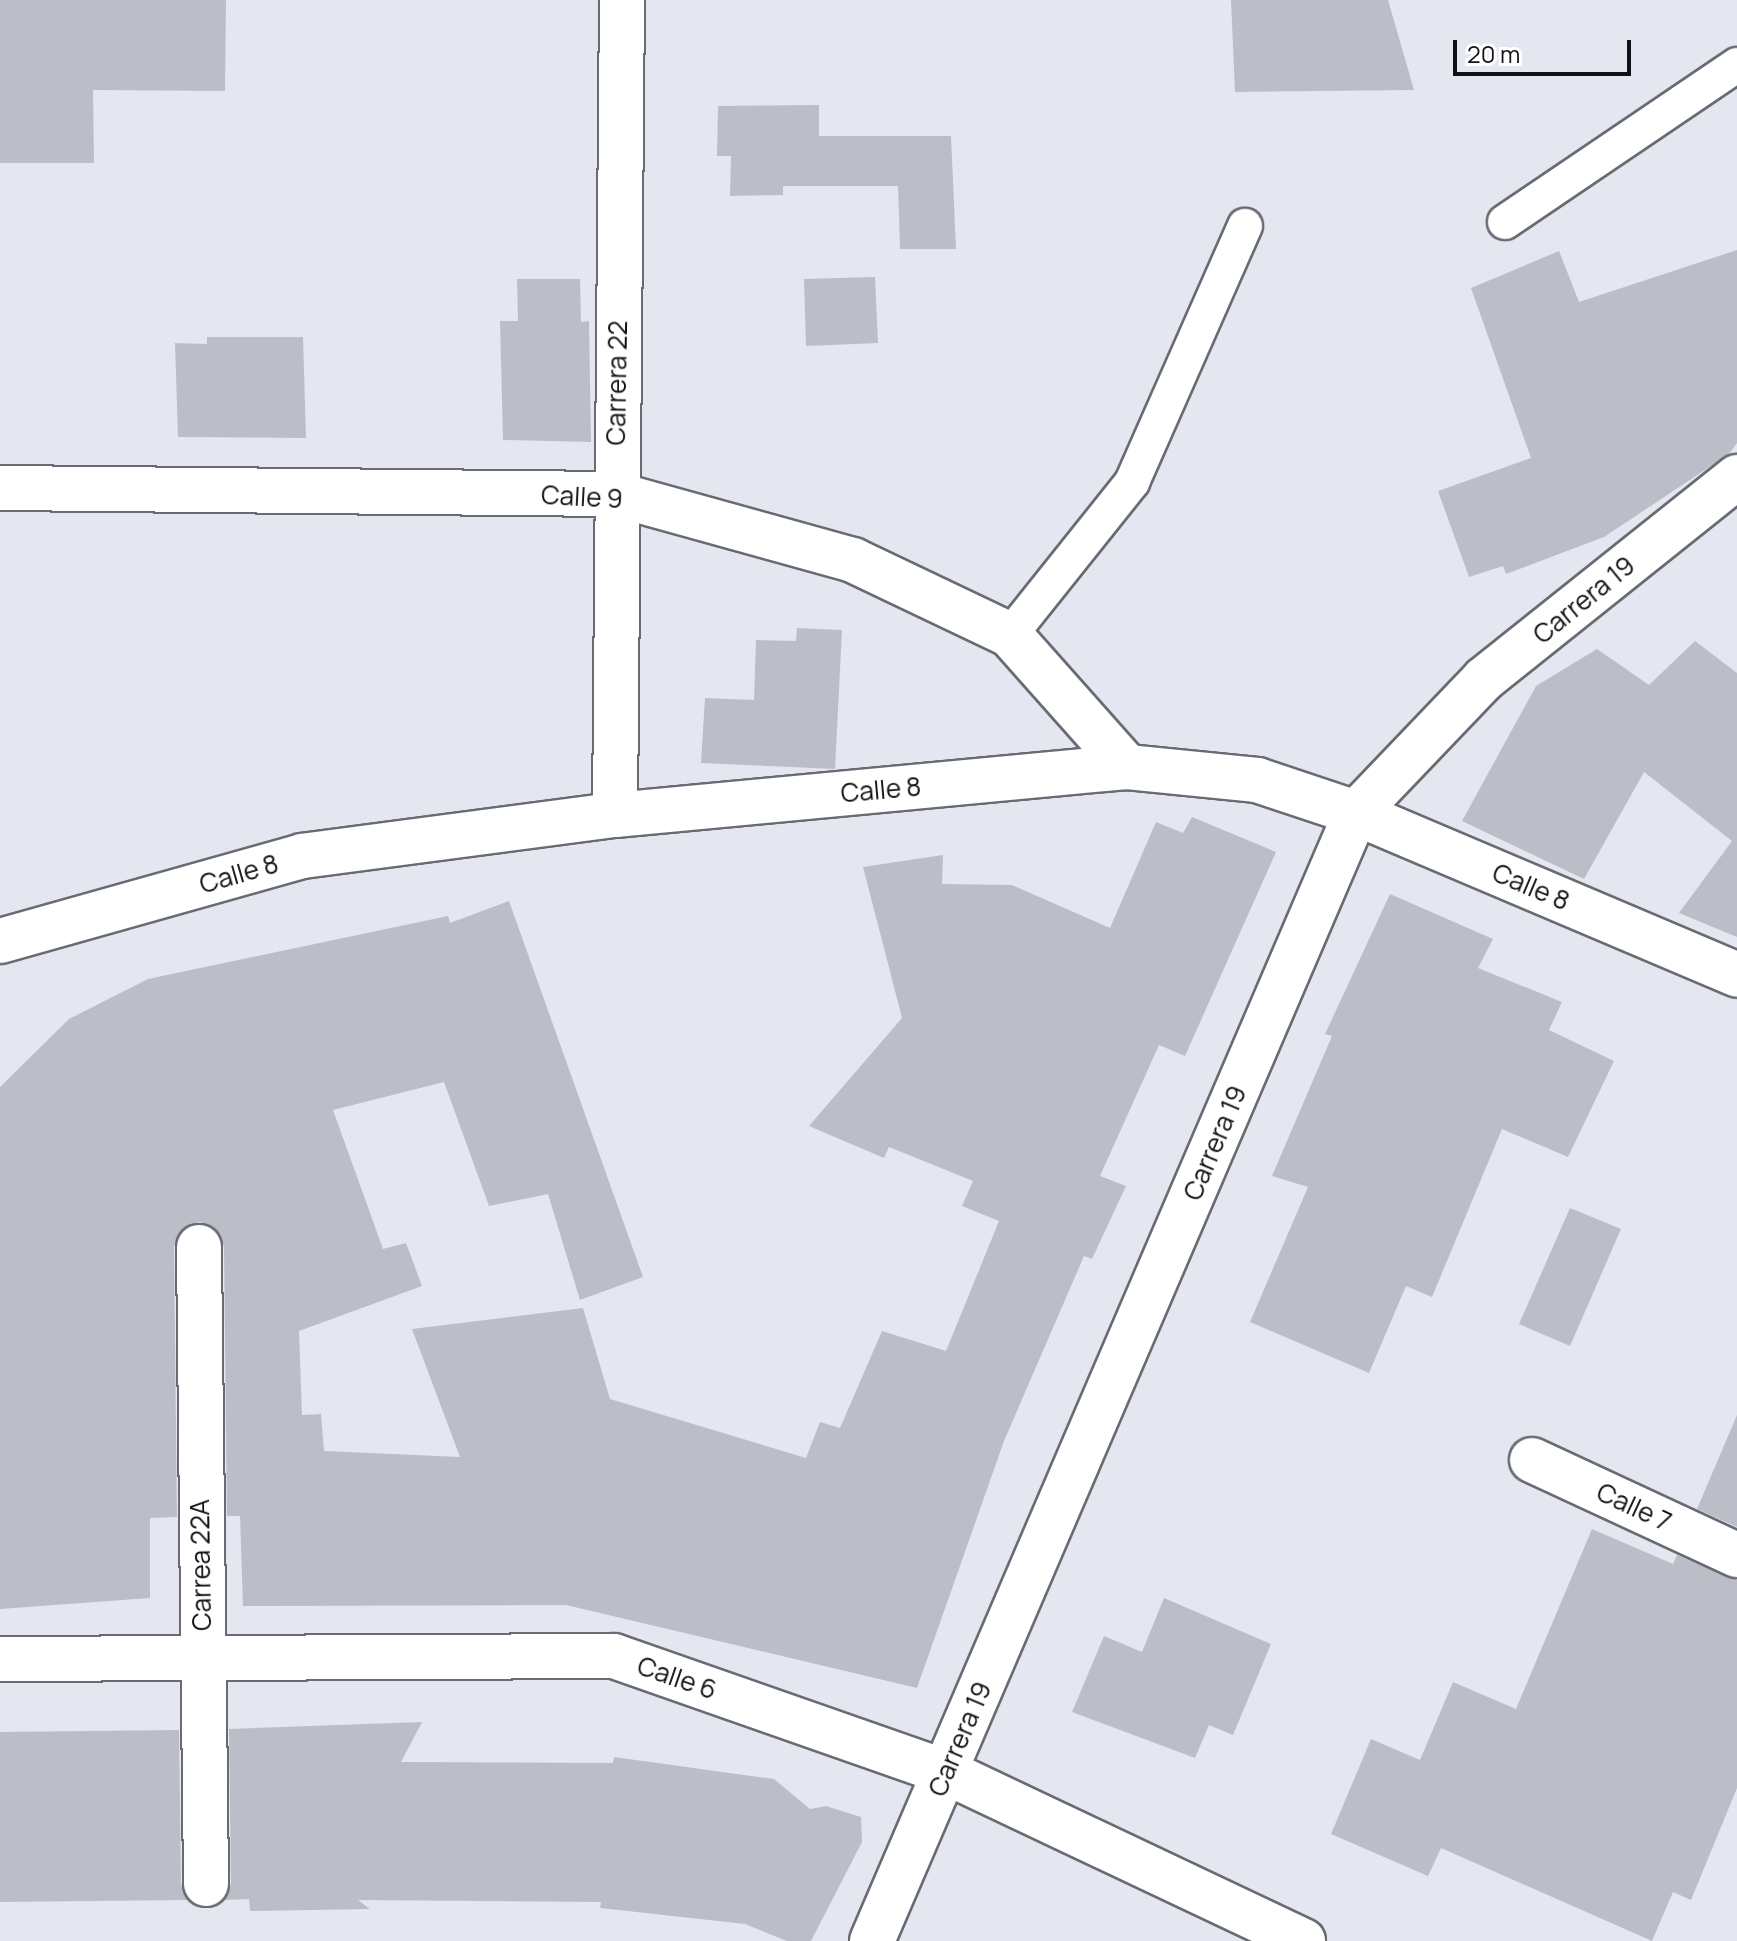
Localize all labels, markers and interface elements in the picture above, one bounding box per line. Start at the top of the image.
scale bar [1457,24,1635,74]
text: 20 m [1467,37,1520,70]
street label: Carrera 22 [600,320,634,446]
street label: Calle 9 [540,479,624,515]
street label: Carrera 19 [1527,550,1641,650]
street label: Calle 8 [839,771,923,809]
street label: Calle 8 [196,848,282,900]
street label: Calle 8 [1488,857,1574,917]
street label: Carrera 19 [1177,1081,1253,1205]
street label: Calle 7 [1592,1476,1676,1538]
street label: Carrea 22A [184,1499,218,1631]
street label: Calle 6 [633,1650,721,1706]
street label: Carrera 19 [922,1677,998,1801]

